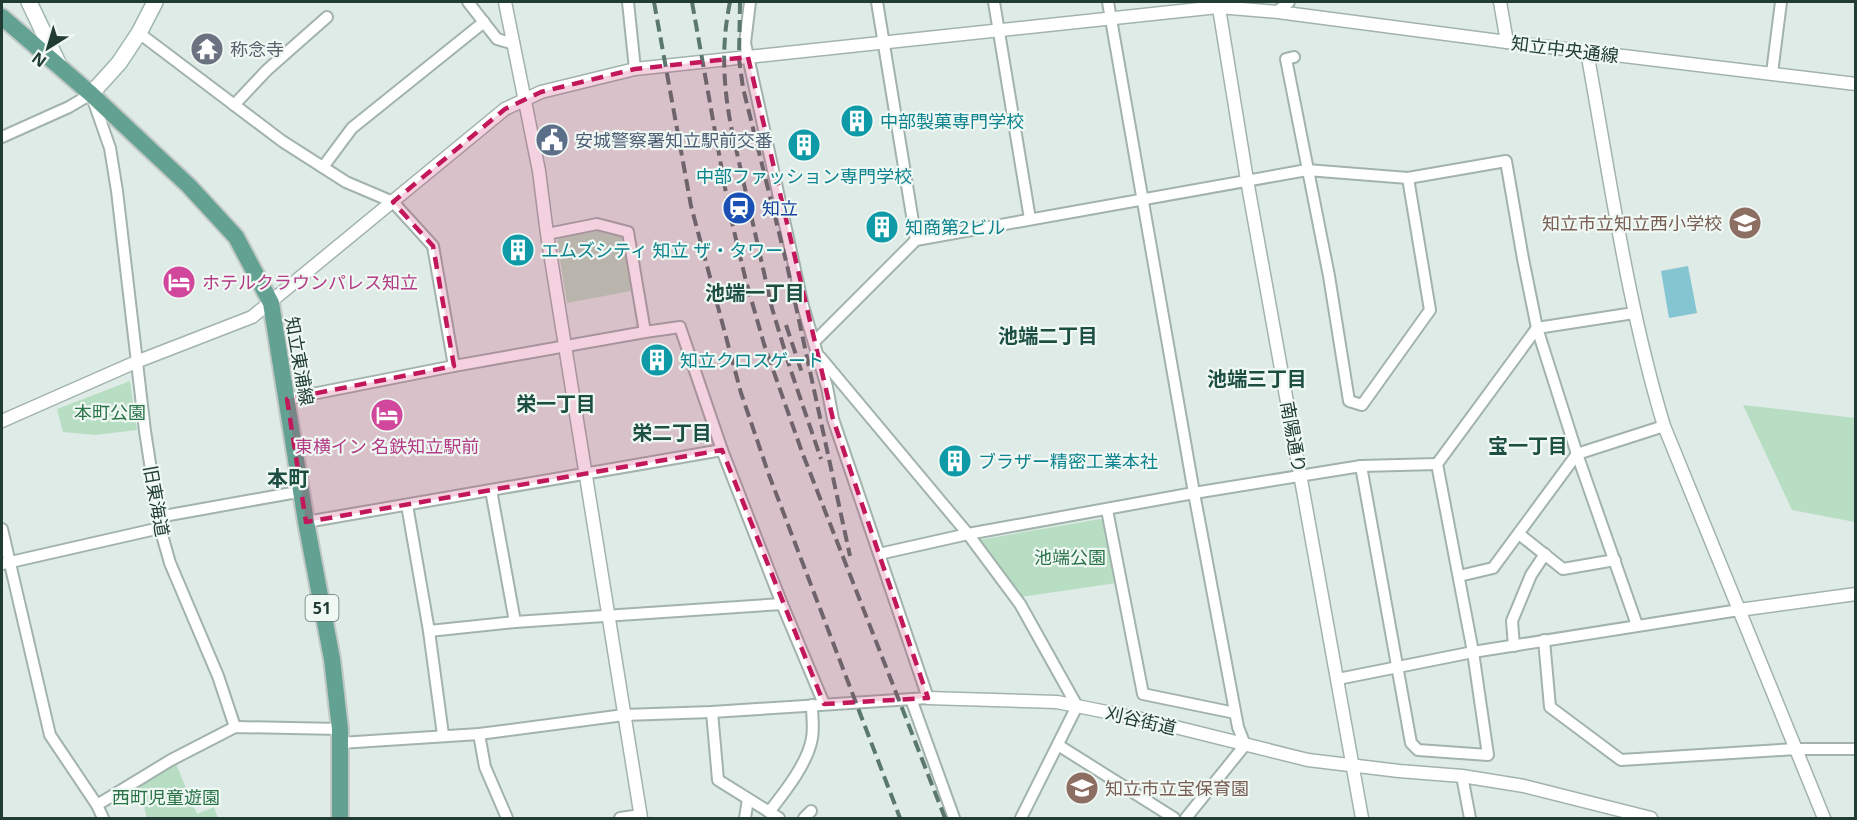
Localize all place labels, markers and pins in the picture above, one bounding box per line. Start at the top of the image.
temple icon: 称念寺 [189,31,225,67]
place label: 称念寺 [230,37,284,61]
building icon: 中部製菓専門学校 [839,103,875,139]
place label: 中部製菓専門学校 [880,109,1024,133]
public building icon: 安城警察署知立駅前交番 [534,122,570,158]
building icon: 中部ファッション専門学校 [786,127,822,163]
place label: 安城警察署知立駅前交番 [575,128,773,152]
place label: 中部ファッション専門学校 [696,164,912,188]
station icon: 知立 [721,190,757,226]
place label: 知立 [762,196,798,220]
school or university icon: 知立市立知立西小学校 [1727,205,1763,241]
building icon: 知商第2ビル [864,209,900,245]
place label: 知立市立知立西小学校 [1542,211,1722,235]
place label: 知商第2ビル [905,215,1005,239]
building icon: エムズシティ 知立 ザ・タワー [500,232,536,268]
place label: エムズシティ 知立 ザ・タワー [541,238,783,262]
hotel icon: ホテルクラウンパレス知立 [161,264,197,300]
place label: ホテルクラウンパレス知立 [202,270,418,294]
building icon: 知立クロスゲート [639,342,675,378]
place label: 知立クロスゲート [680,348,824,372]
hotel icon: 東横イン 名鉄知立駅前 [369,397,405,433]
place label: 東横イン 名鉄知立駅前 [295,434,479,458]
building icon: ブラザー精密工業本社 [937,443,973,479]
place label: ブラザー精密工業本社 [978,449,1158,473]
school or university icon: 知立市立宝保育園 [1064,770,1100,806]
place label: 知立市立宝保育園 [1105,776,1249,800]

